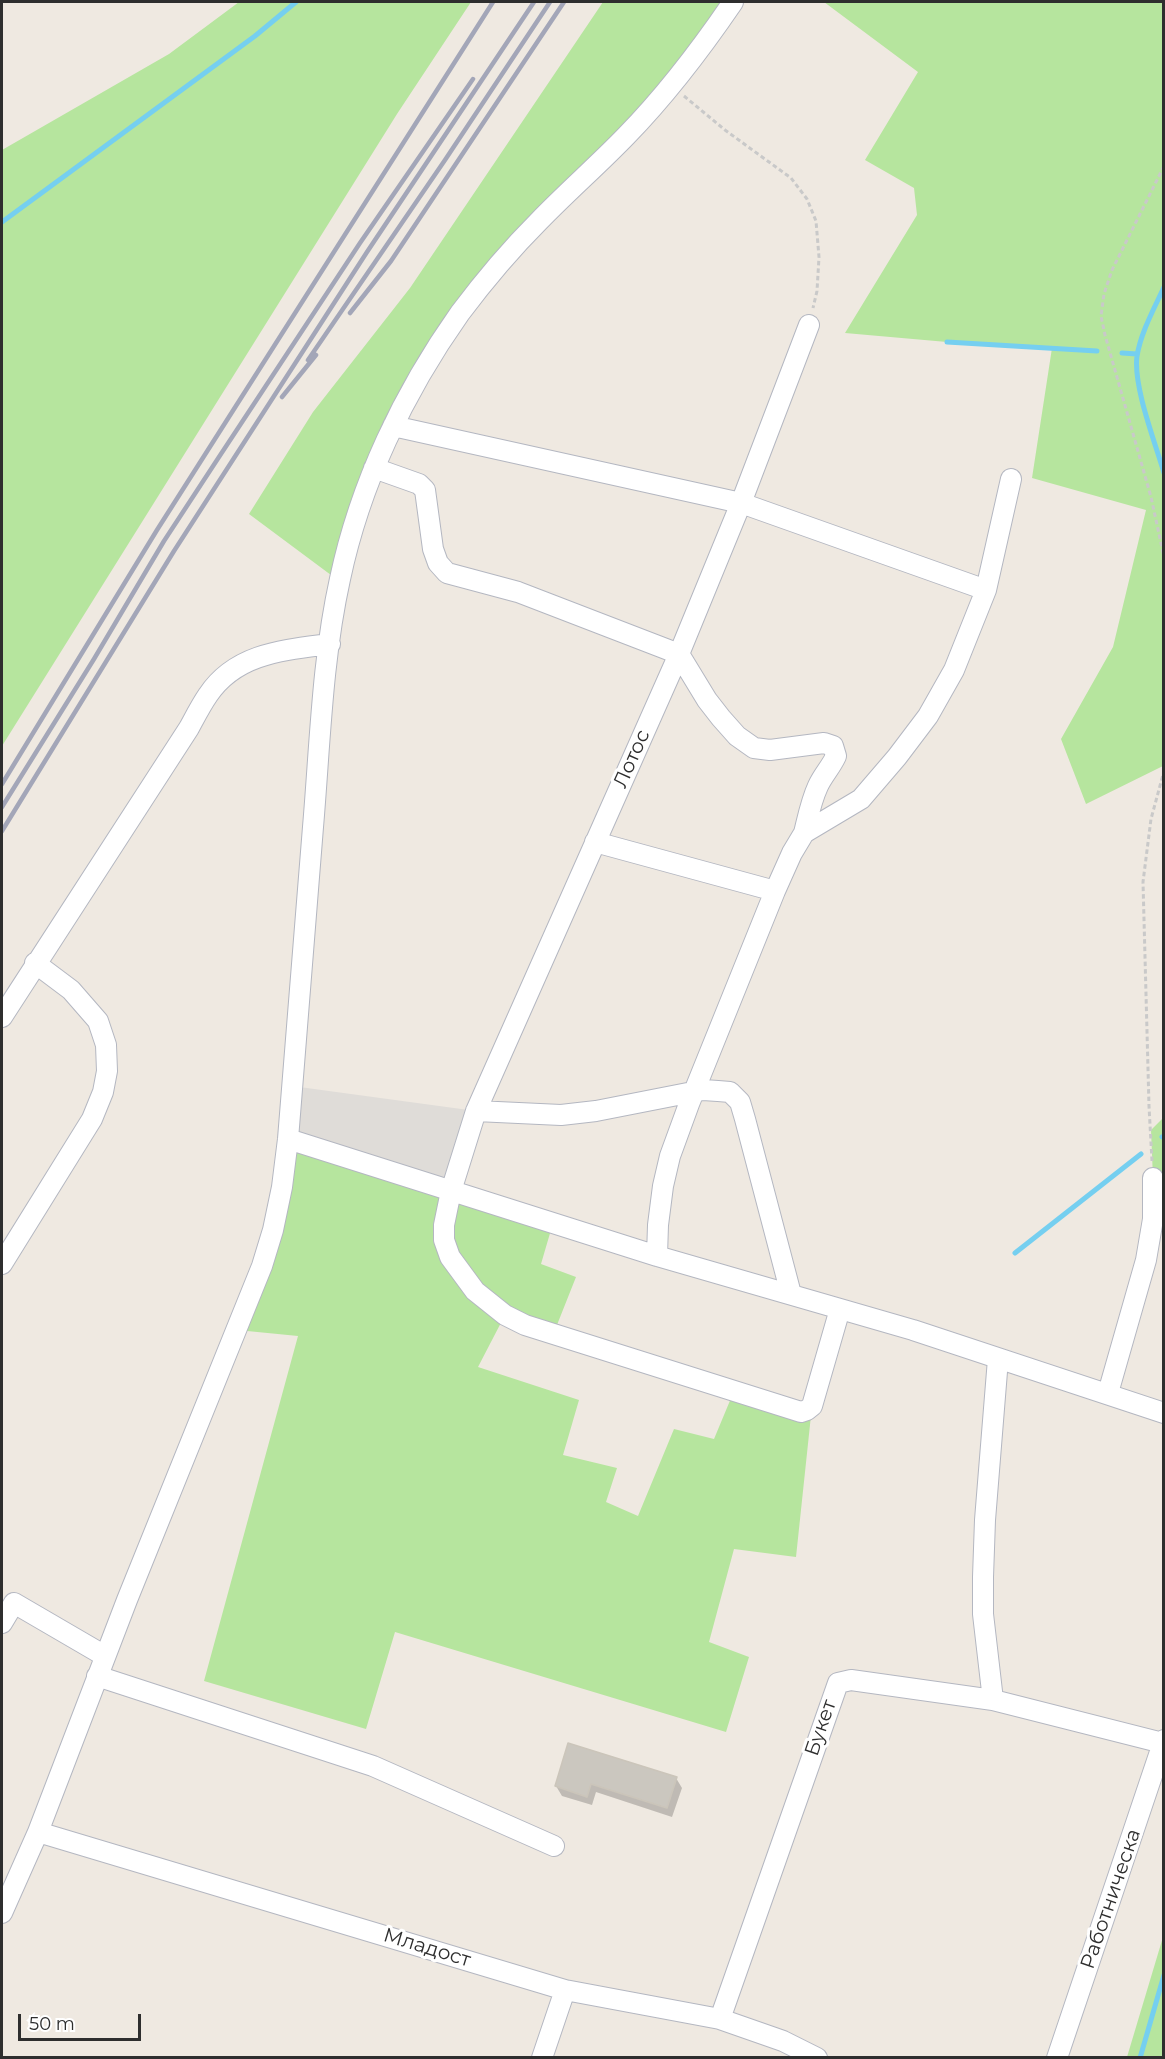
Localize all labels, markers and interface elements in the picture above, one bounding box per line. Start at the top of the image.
street label: Лотос [609,726,655,792]
street label: Букет [800,1697,842,1759]
street label: Работническа [1076,1826,1146,1972]
street label: Младост [381,1923,473,1973]
scale bar [21,2002,144,2040]
text: 50 m [29,2013,75,2035]

